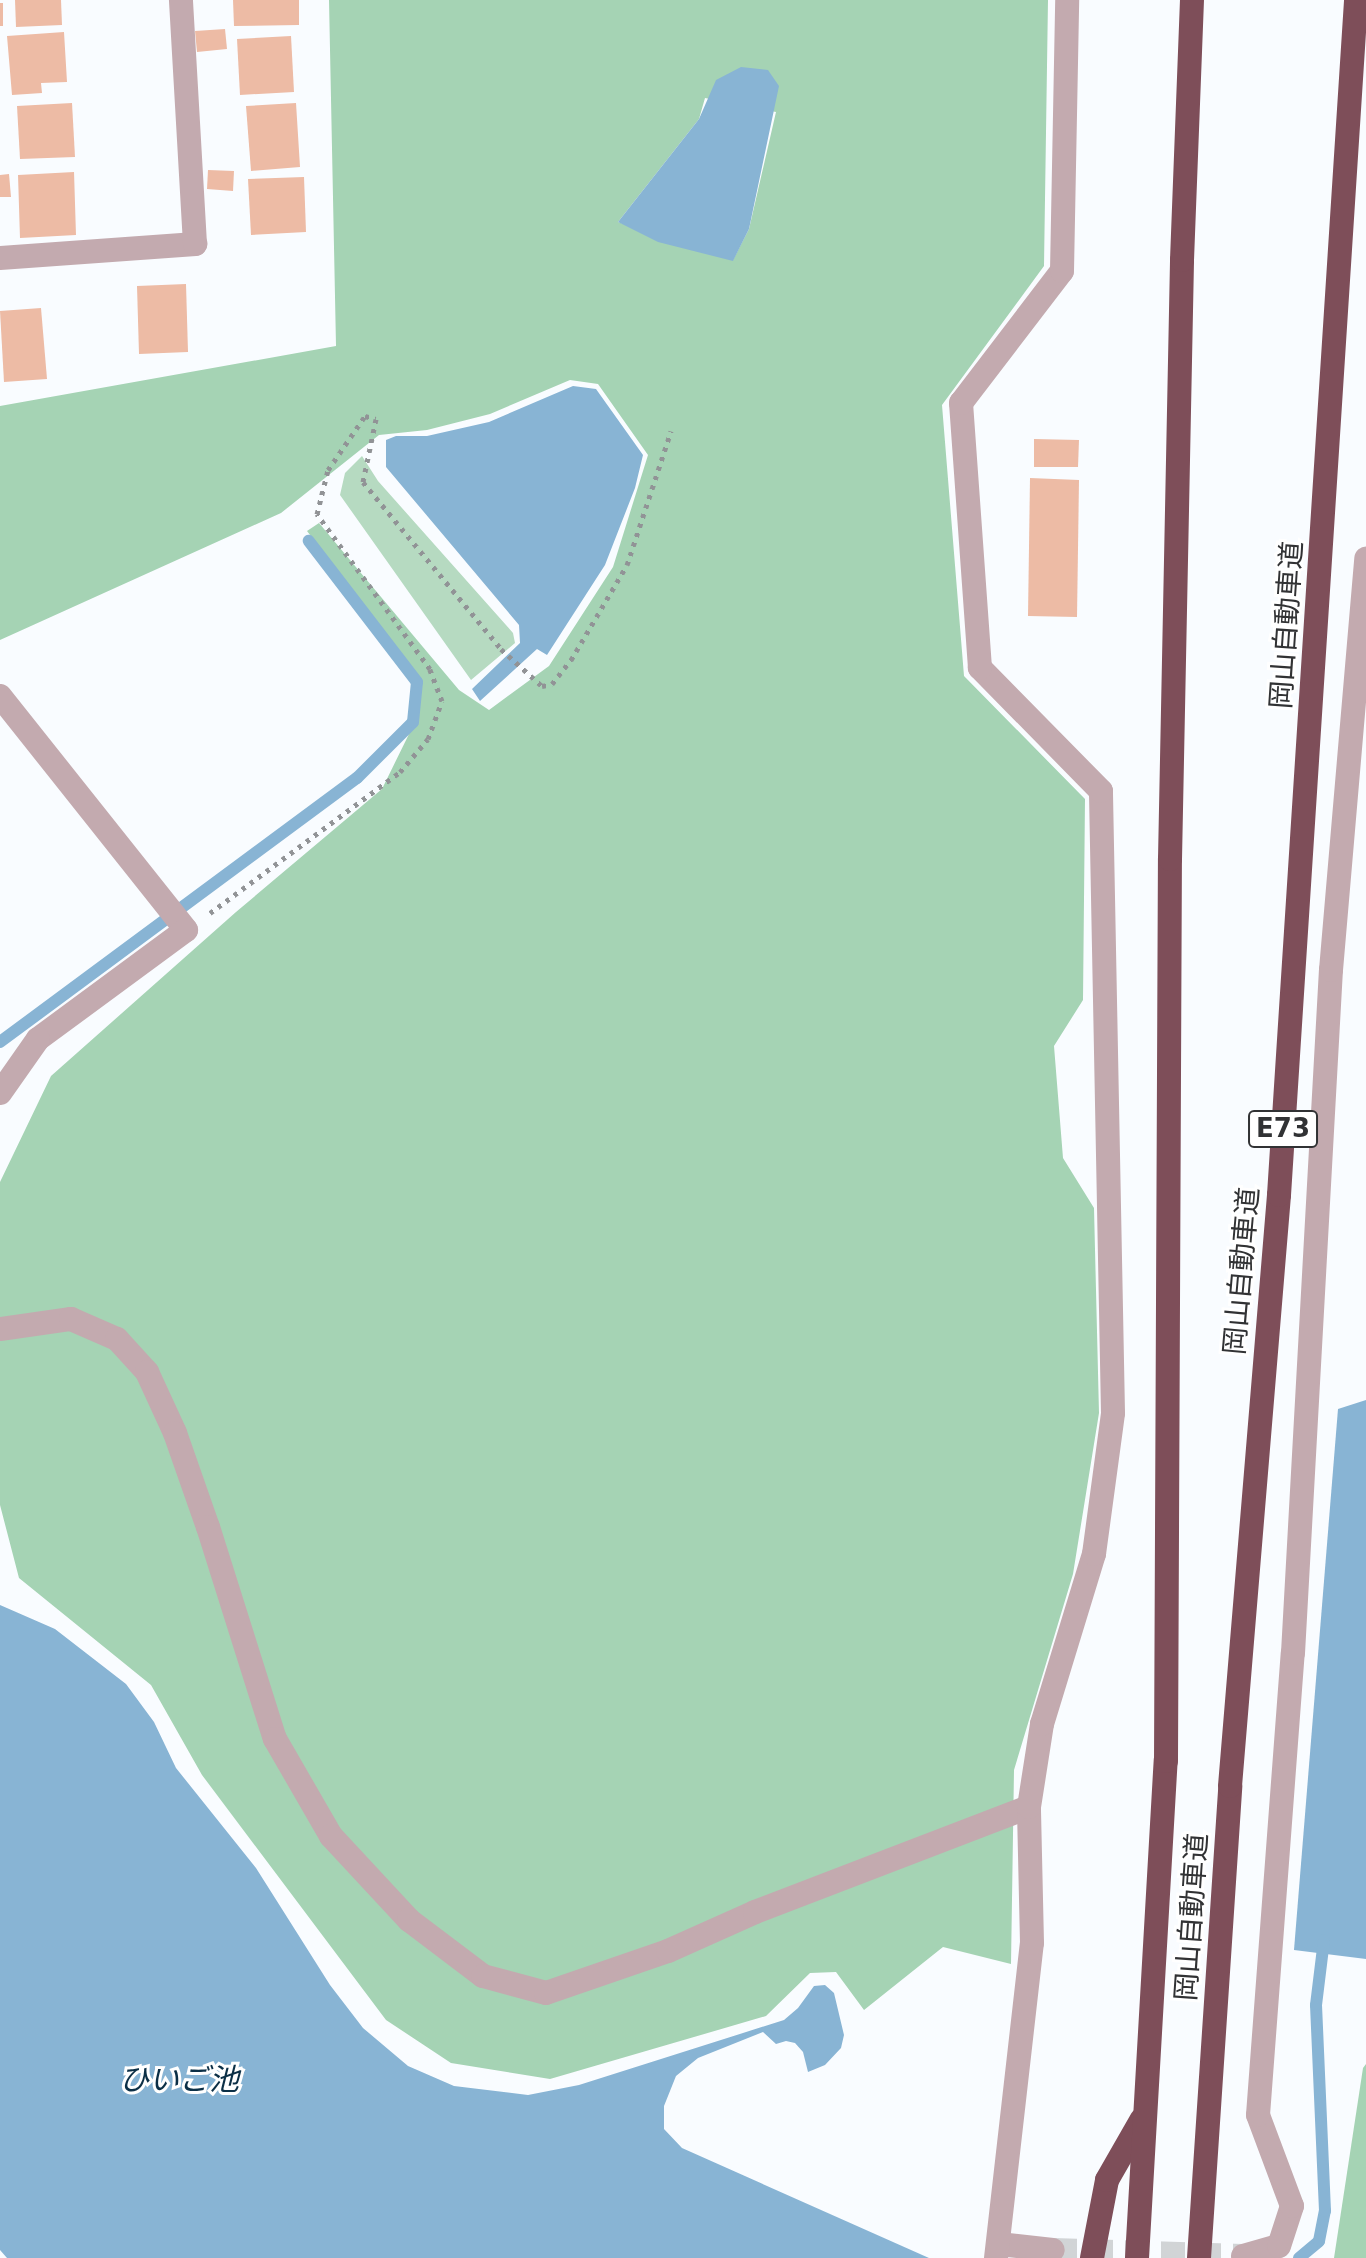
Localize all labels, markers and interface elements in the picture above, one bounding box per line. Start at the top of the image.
street label: 岡山自動車道 [1264,540,1310,710]
road number: E73 [1247,1107,1319,1151]
street label: 岡山自動車道 [1218,1186,1266,1356]
street label: 岡山自動車道 [1169,1832,1215,2002]
water label: ひいご池 [119,2062,239,2098]

